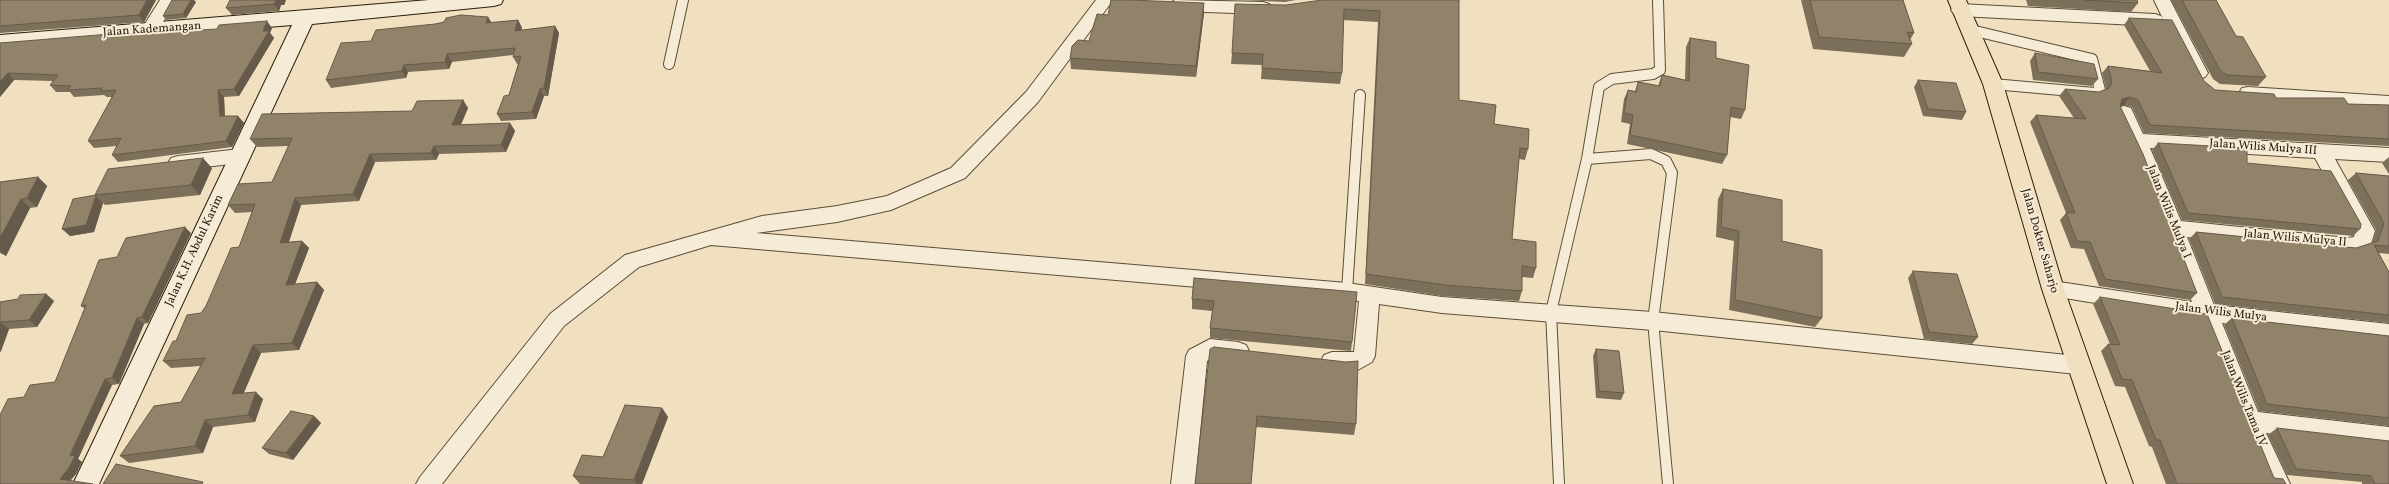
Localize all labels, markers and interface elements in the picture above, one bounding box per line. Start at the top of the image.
street label: Jalan Kademangan [102,19,202,41]
street label: Jalan Wilis Mulya III [2209,137,2317,159]
street label: Jalan Wilis Mulya I [2143,163,2193,261]
street label: Jalan Dokter Saharjo [2017,187,2061,295]
street label: Jalan K.H. Abdul Karim [163,193,227,309]
street label: Jalan Wilis Mulya II [2243,227,2347,251]
street label: Jalan Wilis Mulya [2174,300,2268,326]
street label: Jalan Wilis Tama IV [2217,349,2269,449]

